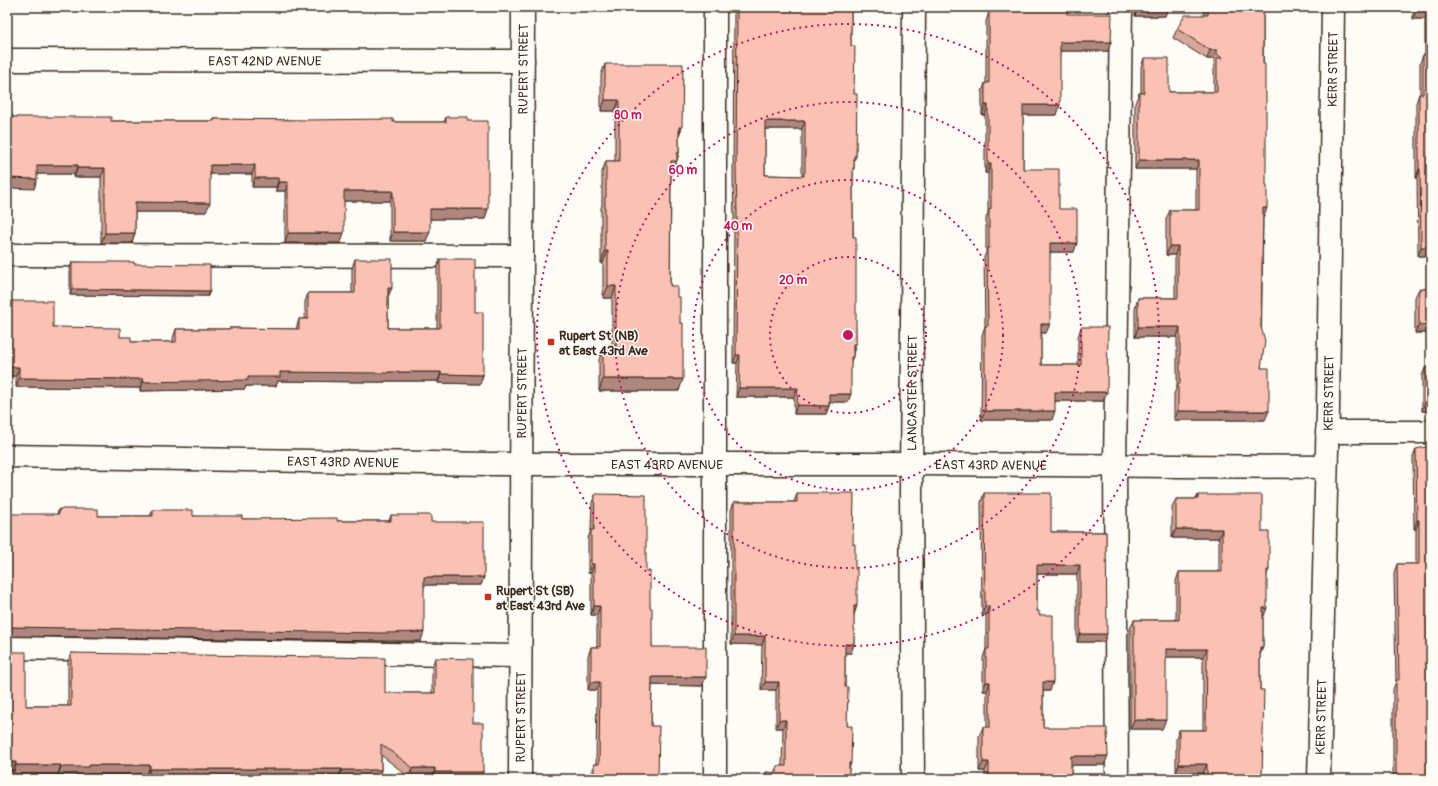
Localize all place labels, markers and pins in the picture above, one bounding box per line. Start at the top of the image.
place label: Rupert St (NB) at East 43rd Ave [559,328,648,359]
centre of rings [841,328,855,342]
marker: Rupert St (NB) at East 43rd Ave [546,337,556,347]
place label: Rupert St (SB) at East 43rd Ave [496,583,585,614]
marker: Rupert St (SB) at East 43rd Ave [483,592,493,602]

